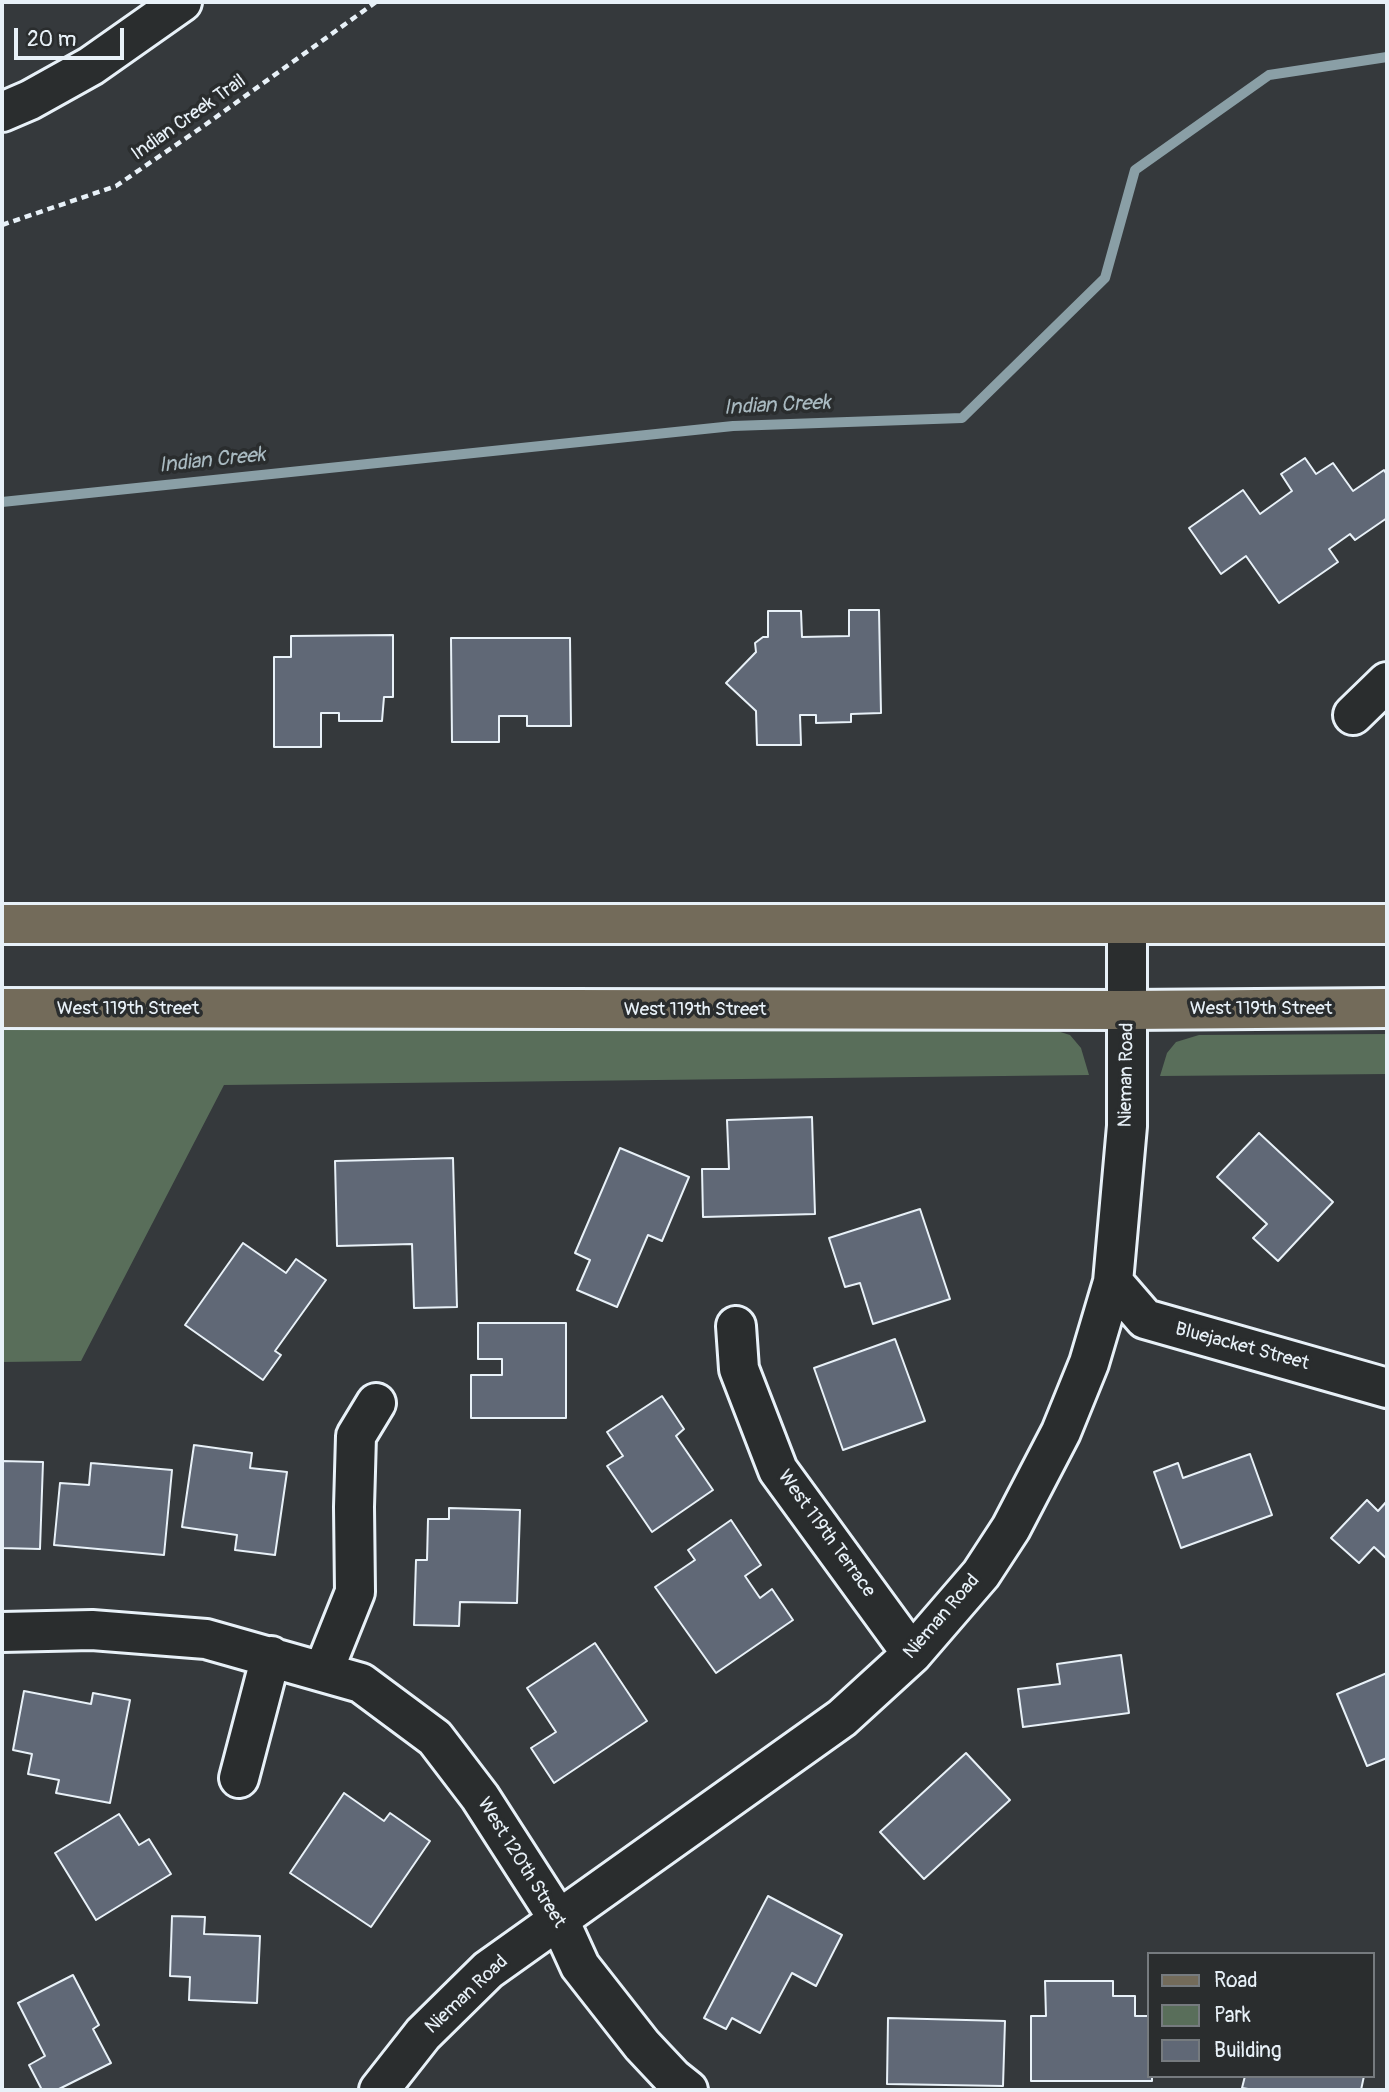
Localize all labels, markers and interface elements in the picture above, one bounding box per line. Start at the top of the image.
scale bar [18,14,128,58]
text: 20 m [27,26,76,53]
street label: Indian Creek Trail [127,70,251,166]
water label: Indian Creek [723,391,831,421]
water label: Indian Creek [158,443,266,479]
street label: West 119th Street [57,998,199,1020]
street label: West 119th Street [1190,998,1332,1020]
street label: West 119th Street [624,999,766,1021]
street label: Nieman Road [1115,1022,1139,1128]
street label: Bluejacket Street [1173,1318,1311,1376]
street label: West 119th Terrace [772,1466,880,1602]
street label: Nieman Road [899,1570,985,1664]
street label: West 120th Street [472,1794,570,1932]
street label: Nieman Road [421,1951,513,2039]
legend [1148,1952,1375,2078]
text: Road [1214,1967,1258,1994]
text: Park [1214,2002,1251,2029]
text: Building [1214,2037,1281,2064]

